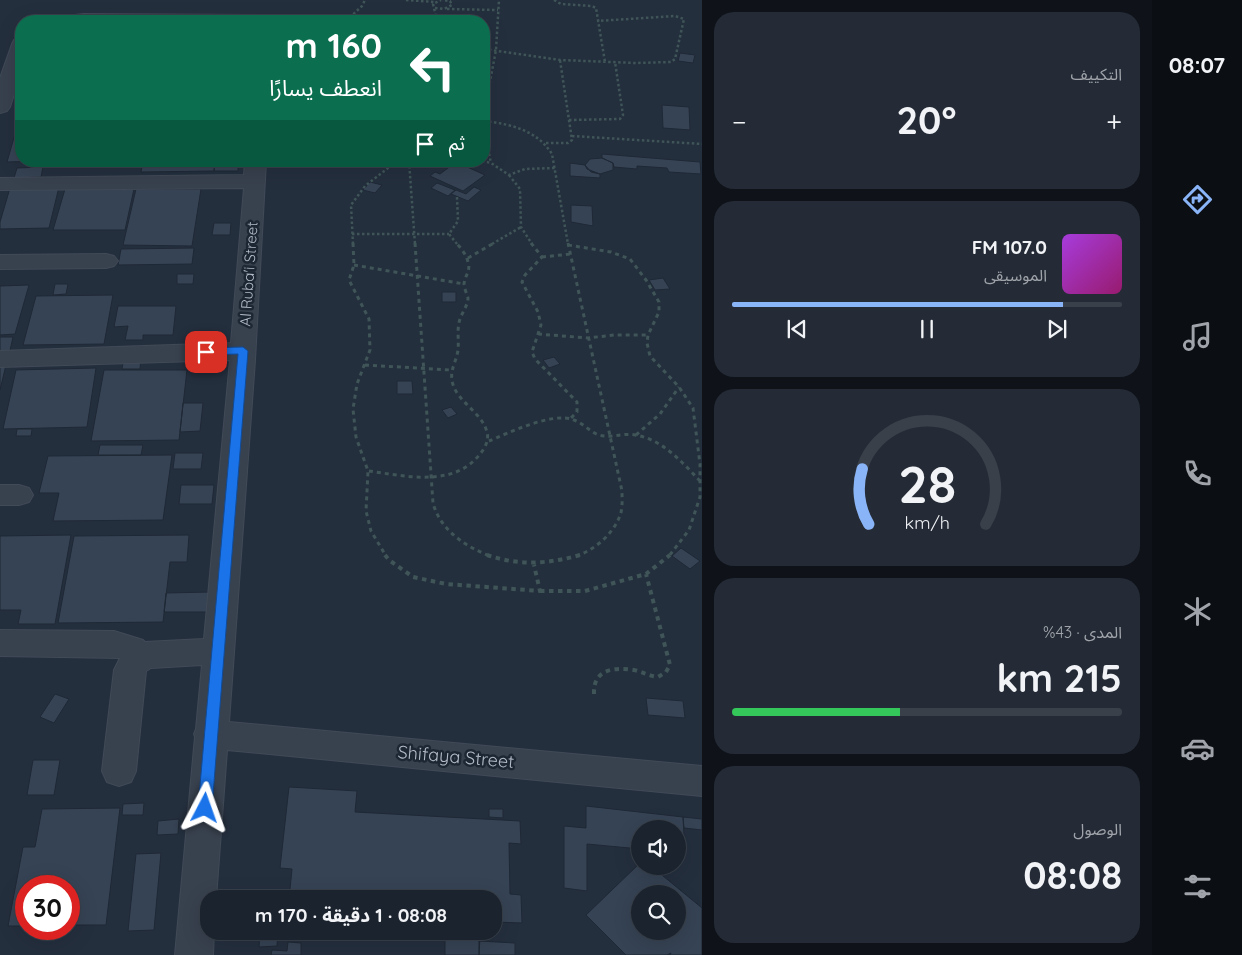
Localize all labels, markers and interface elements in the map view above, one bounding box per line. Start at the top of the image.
text: 160 m [285,23,382,67]
icon: left [400,35,465,100]
text: 08:07 [1169,51,1225,79]
text: التكييف [1070,64,1122,84]
text: انعطف يسارًا [269,74,382,102]
text: 20° [896,96,956,144]
text: − [732,104,747,139]
text: + [1106,104,1122,139]
icon: arrive [411,130,439,158]
text: ثم [449,131,465,155]
icon: directions [1180,182,1215,217]
street label: Al Ruba'i Street [235,221,262,327]
text: 107.0 FM [972,235,1047,259]
text: الموسيقى [984,265,1047,285]
icon: previous [783,315,811,343]
icon: pause [913,315,941,343]
icon: next [1043,315,1071,343]
icon: music [1180,319,1215,354]
pin [185,331,227,373]
icon: arrive [192,338,220,366]
text: 28 [898,451,956,516]
icon: phone [1180,456,1215,491]
text: km/h [904,511,950,533]
icon: climate [1180,594,1215,629]
text: المدى · 43% [1043,622,1122,642]
text: 215 km [996,654,1122,702]
icon: car [1180,731,1215,766]
street label: Shifaya Street [397,740,515,773]
position arrow [178,781,230,833]
text: الوصول [1073,819,1122,839]
map controls [631,820,686,940]
button: sound [631,820,686,875]
text: 08:08 [1023,851,1122,899]
icon: filters [1180,869,1215,904]
speed limit sign: 30 [15,875,80,940]
button: search [631,885,686,940]
text: 08:08 · 1 دقيقة · 170 m [255,903,447,927]

